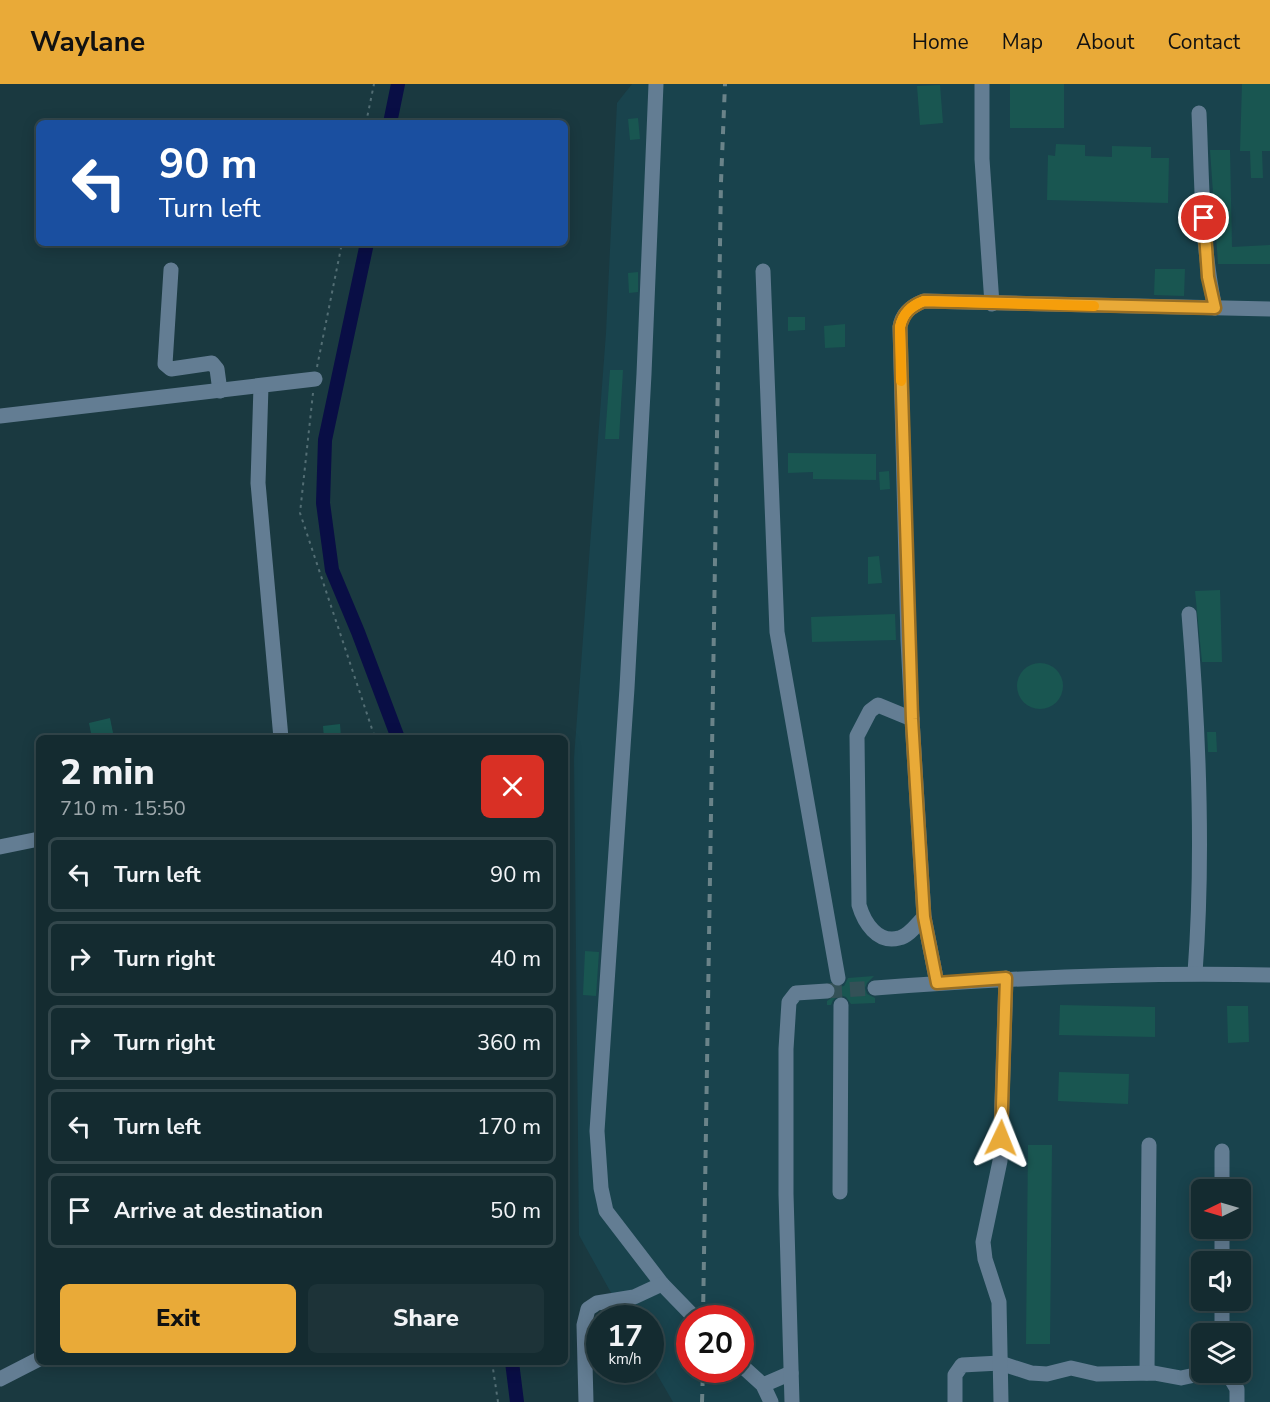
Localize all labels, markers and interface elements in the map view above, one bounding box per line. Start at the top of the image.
text: Waylane [30,23,145,61]
text: Home [912,28,969,56]
text: Map [1002,28,1043,56]
text: About [1076,28,1134,56]
text: Contact [1167,28,1240,56]
text: 90 m [159,136,258,193]
icon: left [60,144,138,222]
text: Turn left [159,190,260,227]
pin [1178,192,1229,243]
icon: arrive [1187,201,1220,234]
text: 2 min [60,748,155,797]
button: close [481,755,544,818]
text: 710 m · 15:50 [60,795,186,822]
icon: left [63,858,96,891]
text: Turn left [114,860,201,890]
text: 90 m [490,860,541,890]
icon: right [63,942,96,975]
text: Turn right [114,944,215,974]
text: 40 m [490,944,541,974]
icon: right [63,1026,96,1059]
text: Turn right [114,1028,215,1058]
text: 360 m [477,1028,541,1058]
position arrow [969,1106,1033,1170]
icon: left [63,1110,96,1143]
text: Turn left [114,1112,201,1142]
text: 170 m [477,1112,541,1142]
north arrow [1191,1179,1251,1239]
map controls [1191,1179,1251,1383]
icon: arrive [63,1194,96,1227]
text: Arrive at destination [114,1196,323,1226]
text: 50 m [490,1196,541,1226]
button: sound [1191,1251,1251,1311]
button: Exit [60,1284,296,1353]
button: Share [308,1284,544,1353]
speed limit sign: 20 [676,1305,754,1383]
text: 17 [607,1316,643,1357]
button: layers [1191,1323,1251,1383]
text: km/h [608,1349,642,1369]

